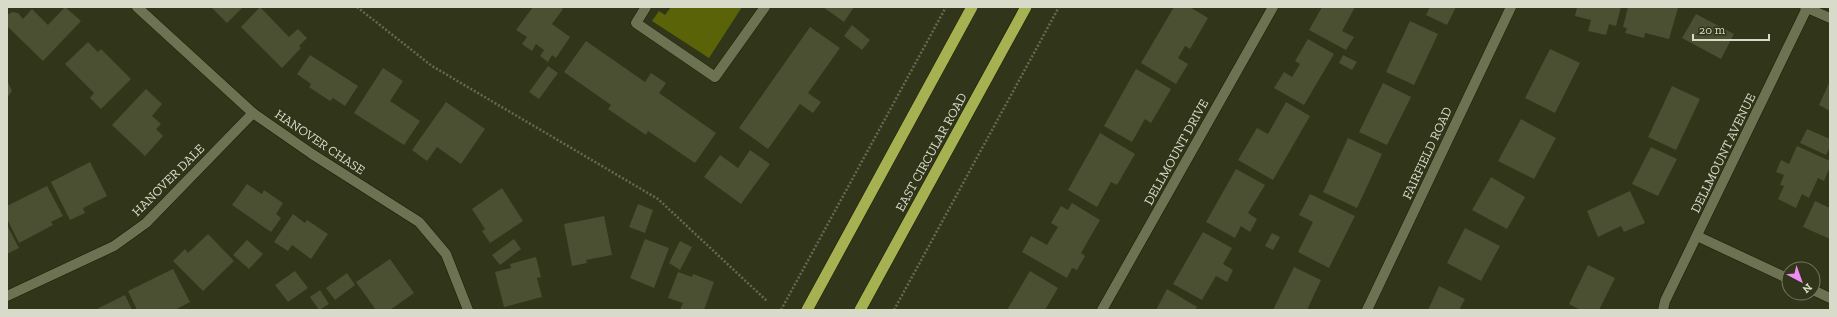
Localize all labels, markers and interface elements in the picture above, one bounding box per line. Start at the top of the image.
scale bar [1693,16,1769,42]
text: 20 m [1699,23,1726,37]
street label: EAST CIRCULAR ROAD [892,90,970,214]
street label: DELLMOUNT AVENUE [1688,91,1759,215]
street label: DELLMOUNT DRIVE [1141,96,1211,207]
street label: FAIRFIELD ROAD [1399,104,1455,202]
street label: HANOVER CHASE [272,106,368,178]
street label: HANOVER DALE [129,141,207,219]
north arrow [1781,261,1821,301]
text: N [1799,281,1815,296]

